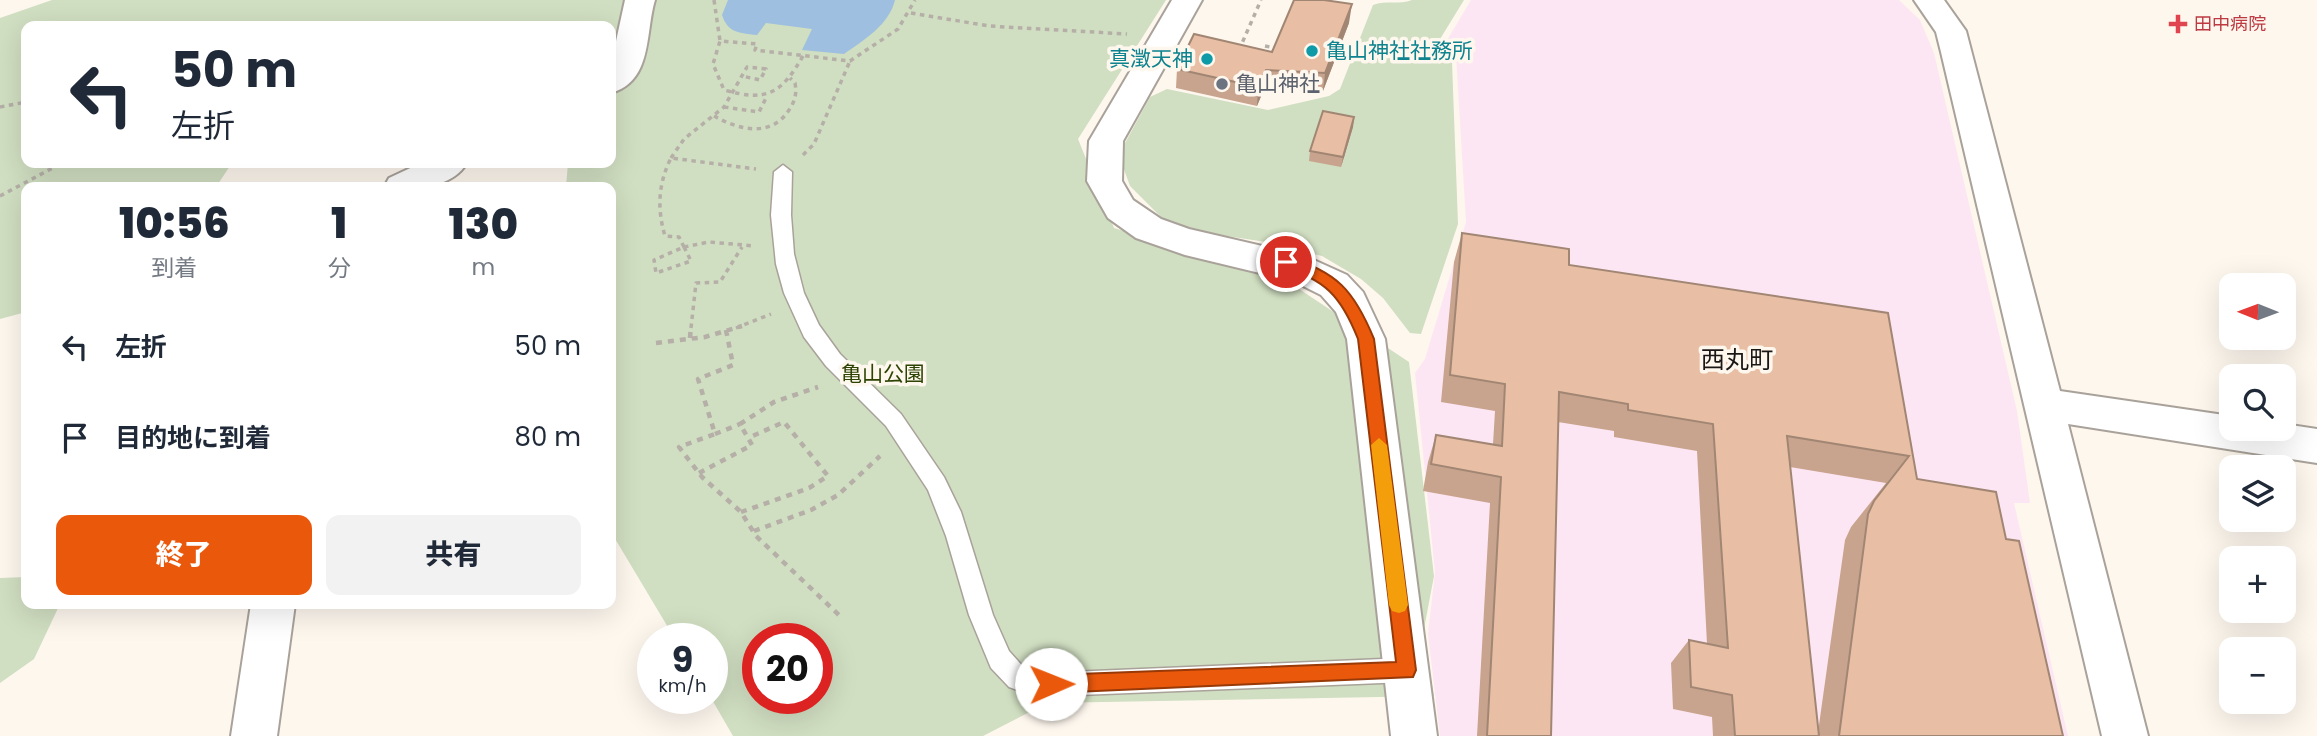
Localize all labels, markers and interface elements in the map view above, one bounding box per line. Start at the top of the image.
place label: 田中病院 [2194,11,2266,36]
marker: 田中病院 [2168,14,2188,34]
text: 50 m [171,36,297,104]
place label: 亀山神社社務所 [1326,36,1473,65]
marker: 亀山神社社務所 [1304,43,1320,59]
place label: 真澂天神 [1109,44,1193,73]
icon: left [56,49,147,140]
marker: 真澂天神 [1199,51,1215,67]
place label: 亀山神社 [1236,69,1320,98]
marker: 亀山神社 [1214,76,1230,92]
text: 左折 [171,103,235,148]
text: 10:56 [119,194,230,253]
text: 1 [331,194,347,253]
text: 130 [449,195,518,254]
pin [1256,232,1316,292]
icon: arrive [1267,243,1305,281]
text: m [471,251,495,283]
text: 到着 [151,252,197,284]
text: 分 [328,252,351,284]
north arrow [2219,273,2296,350]
map controls [2219,273,2296,714]
icon: left [56,328,94,366]
text: 50 m [515,328,581,364]
text: 左折 [115,329,167,365]
district label: 西丸町 [1701,343,1773,376]
park label: 亀山公園 [841,359,925,388]
button: search [2219,364,2296,441]
icon: arrive [56,419,94,457]
text: 80 m [515,419,581,455]
text: 目的地に到着 [115,420,271,456]
button: layers [2219,455,2296,532]
button: 終了 [56,515,312,595]
button: 共有 [326,515,581,595]
button: + [2219,546,2296,623]
speed limit sign: 20 [742,623,833,714]
text: 9 [672,635,693,684]
button: − [2219,637,2296,714]
position arrow [1014,647,1088,721]
text: km/h [659,673,706,698]

